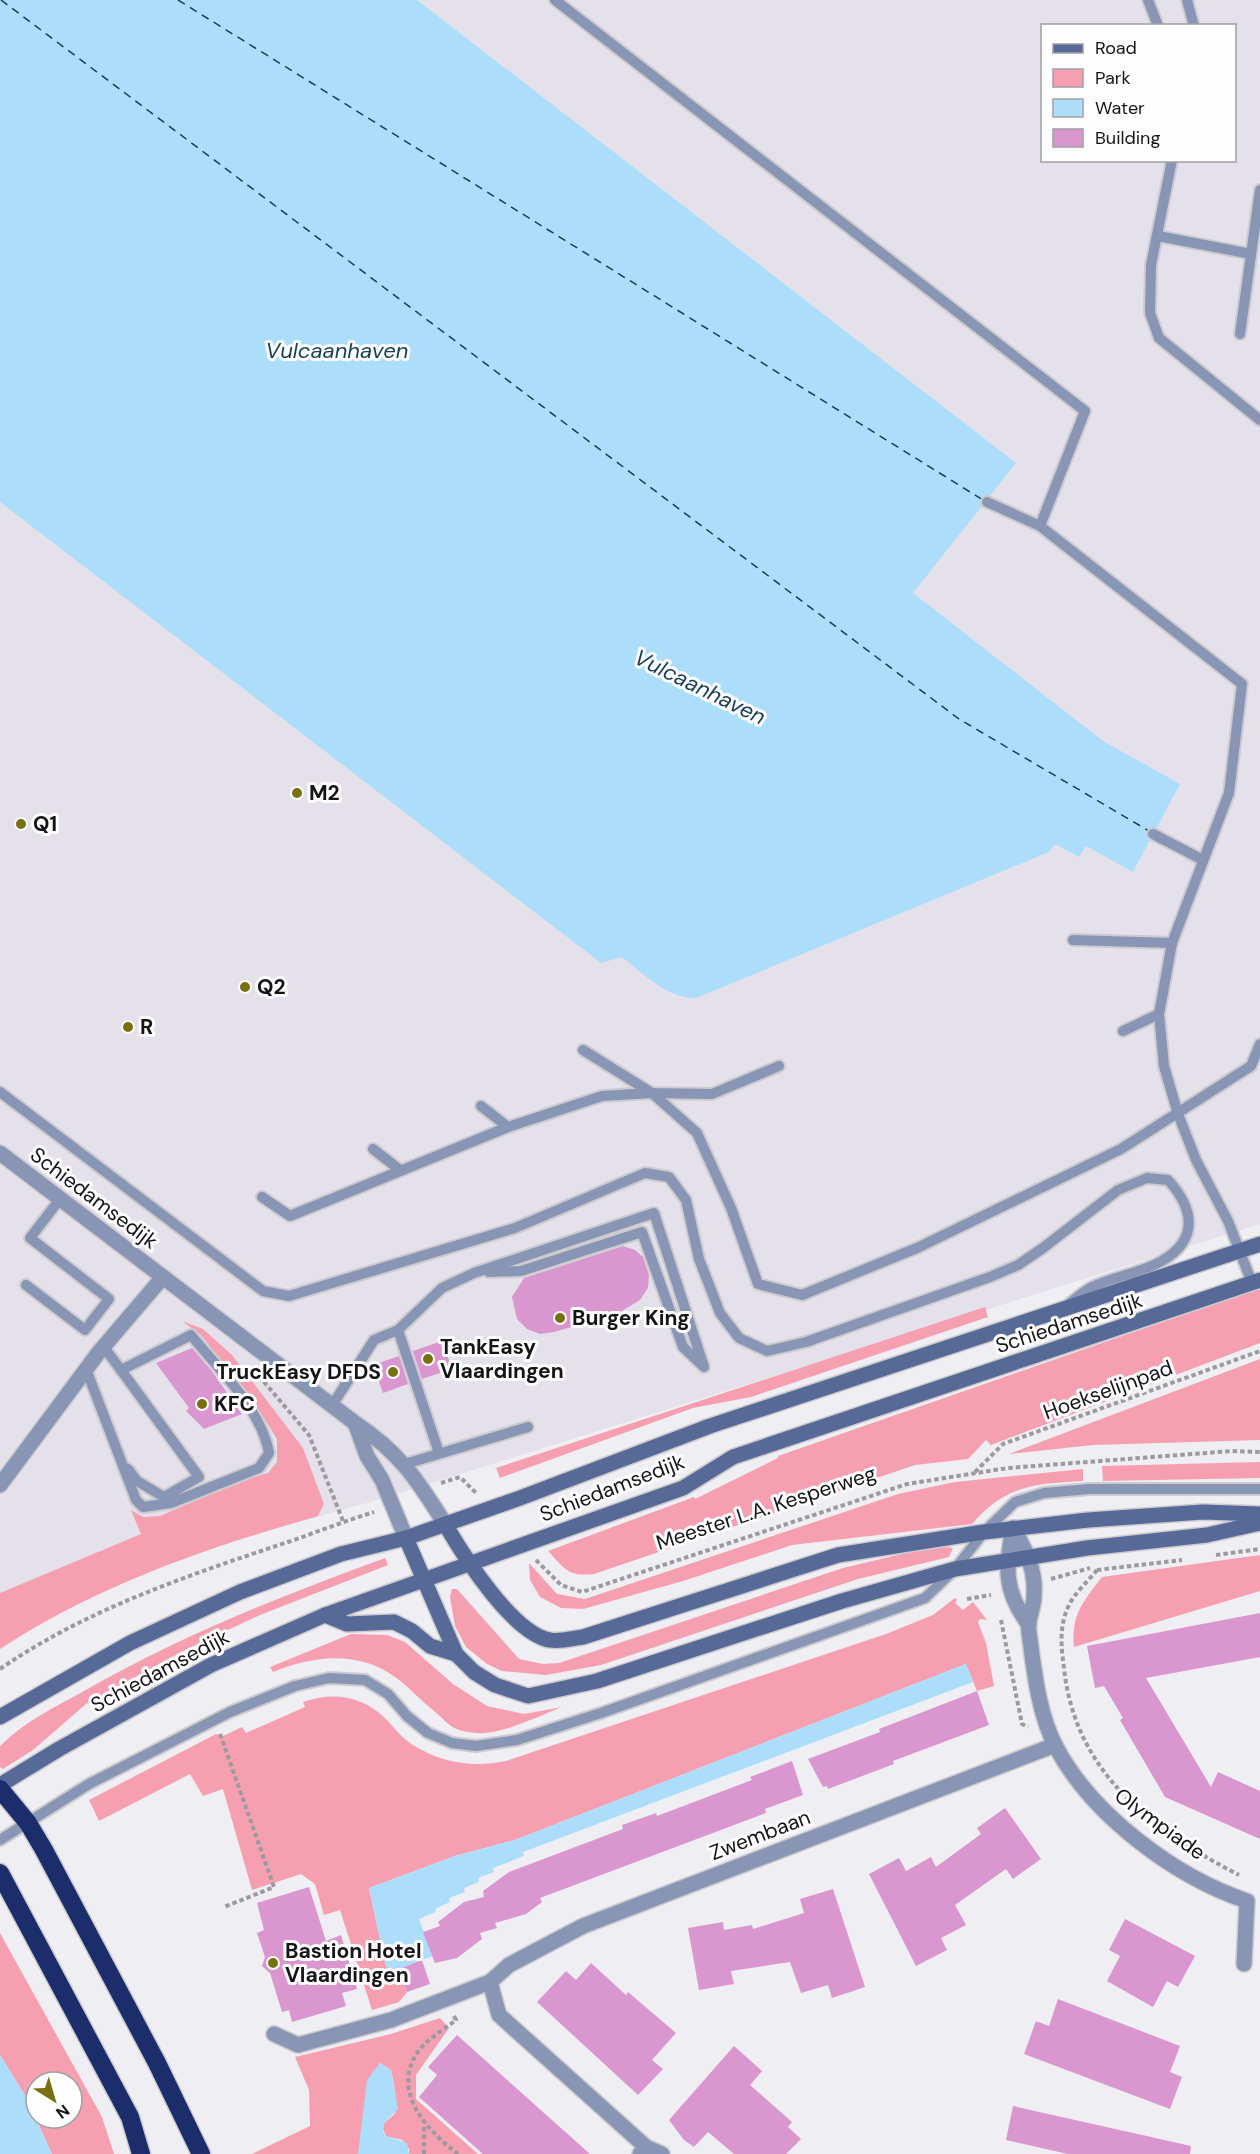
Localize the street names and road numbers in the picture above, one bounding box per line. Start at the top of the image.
street label: Schiedamsedijk [25,1141,164,1255]
street label: Schiedamsedijk [992,1286,1146,1360]
street label: Hoekselijnpad [1039,1354,1177,1426]
street label: Schiedamsedijk [536,1447,689,1528]
street label: Meester L.A. Kesperweg [652,1459,880,1557]
street label: Schiedamsedijk [86,1623,234,1719]
street label: Olympiade [1109,1782,1211,1867]
street label: Zwembaan [706,1803,814,1867]

